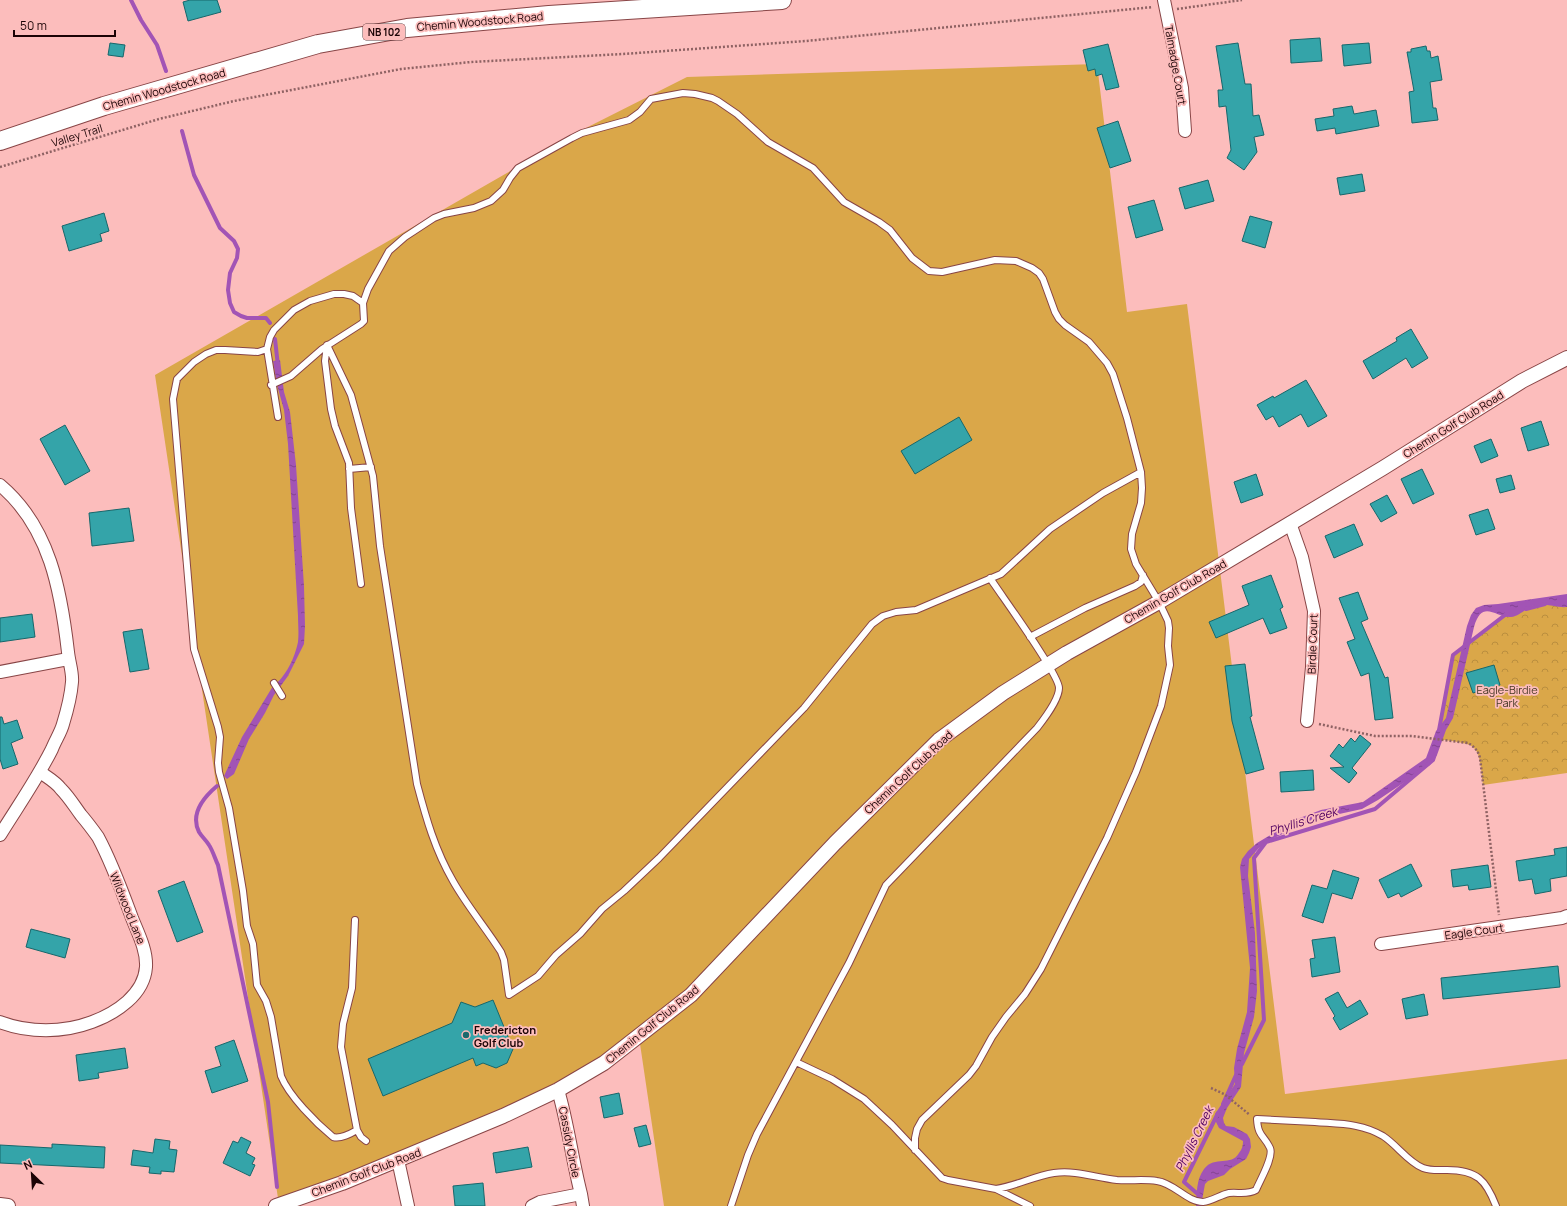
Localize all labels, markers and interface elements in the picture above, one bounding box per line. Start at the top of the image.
street label: Chemin Woodstock Road [416,8,544,34]
scale bar [14,12,115,38]
text: 50 m [20,17,47,34]
road number: NB 102 [363,24,405,40]
street label: Talmadge Court [1162,24,1190,106]
street label: Chemin Woodstock Road [101,64,227,114]
street label: Valley Trail [50,120,104,150]
street label: Chemin Golf Club Road [1400,387,1506,461]
street label: Chemin Golf Club Road [1121,556,1229,626]
street label: Birdie Court [1303,614,1321,674]
park label: Eagle-Birdie Park [1476,682,1538,710]
street label: Chemin Golf Club Road [860,727,956,817]
water label: Phyllis Creek [1267,802,1341,839]
street label: Wildwood Lane [107,870,149,947]
street label: Eagle Court [1444,919,1504,943]
street label: Chemin Golf Club Road [602,982,702,1066]
place label: Fredericton Golf Club [474,1022,536,1050]
marker: Fredericton Golf Club [461,1030,471,1040]
water label: Phyllis Creek [1171,1102,1218,1174]
street label: Cassidy Circle [556,1105,584,1179]
street label: Chemin Golf Club Road [309,1144,423,1200]
north arrow [12,1154,52,1194]
text: N [21,1156,34,1173]

